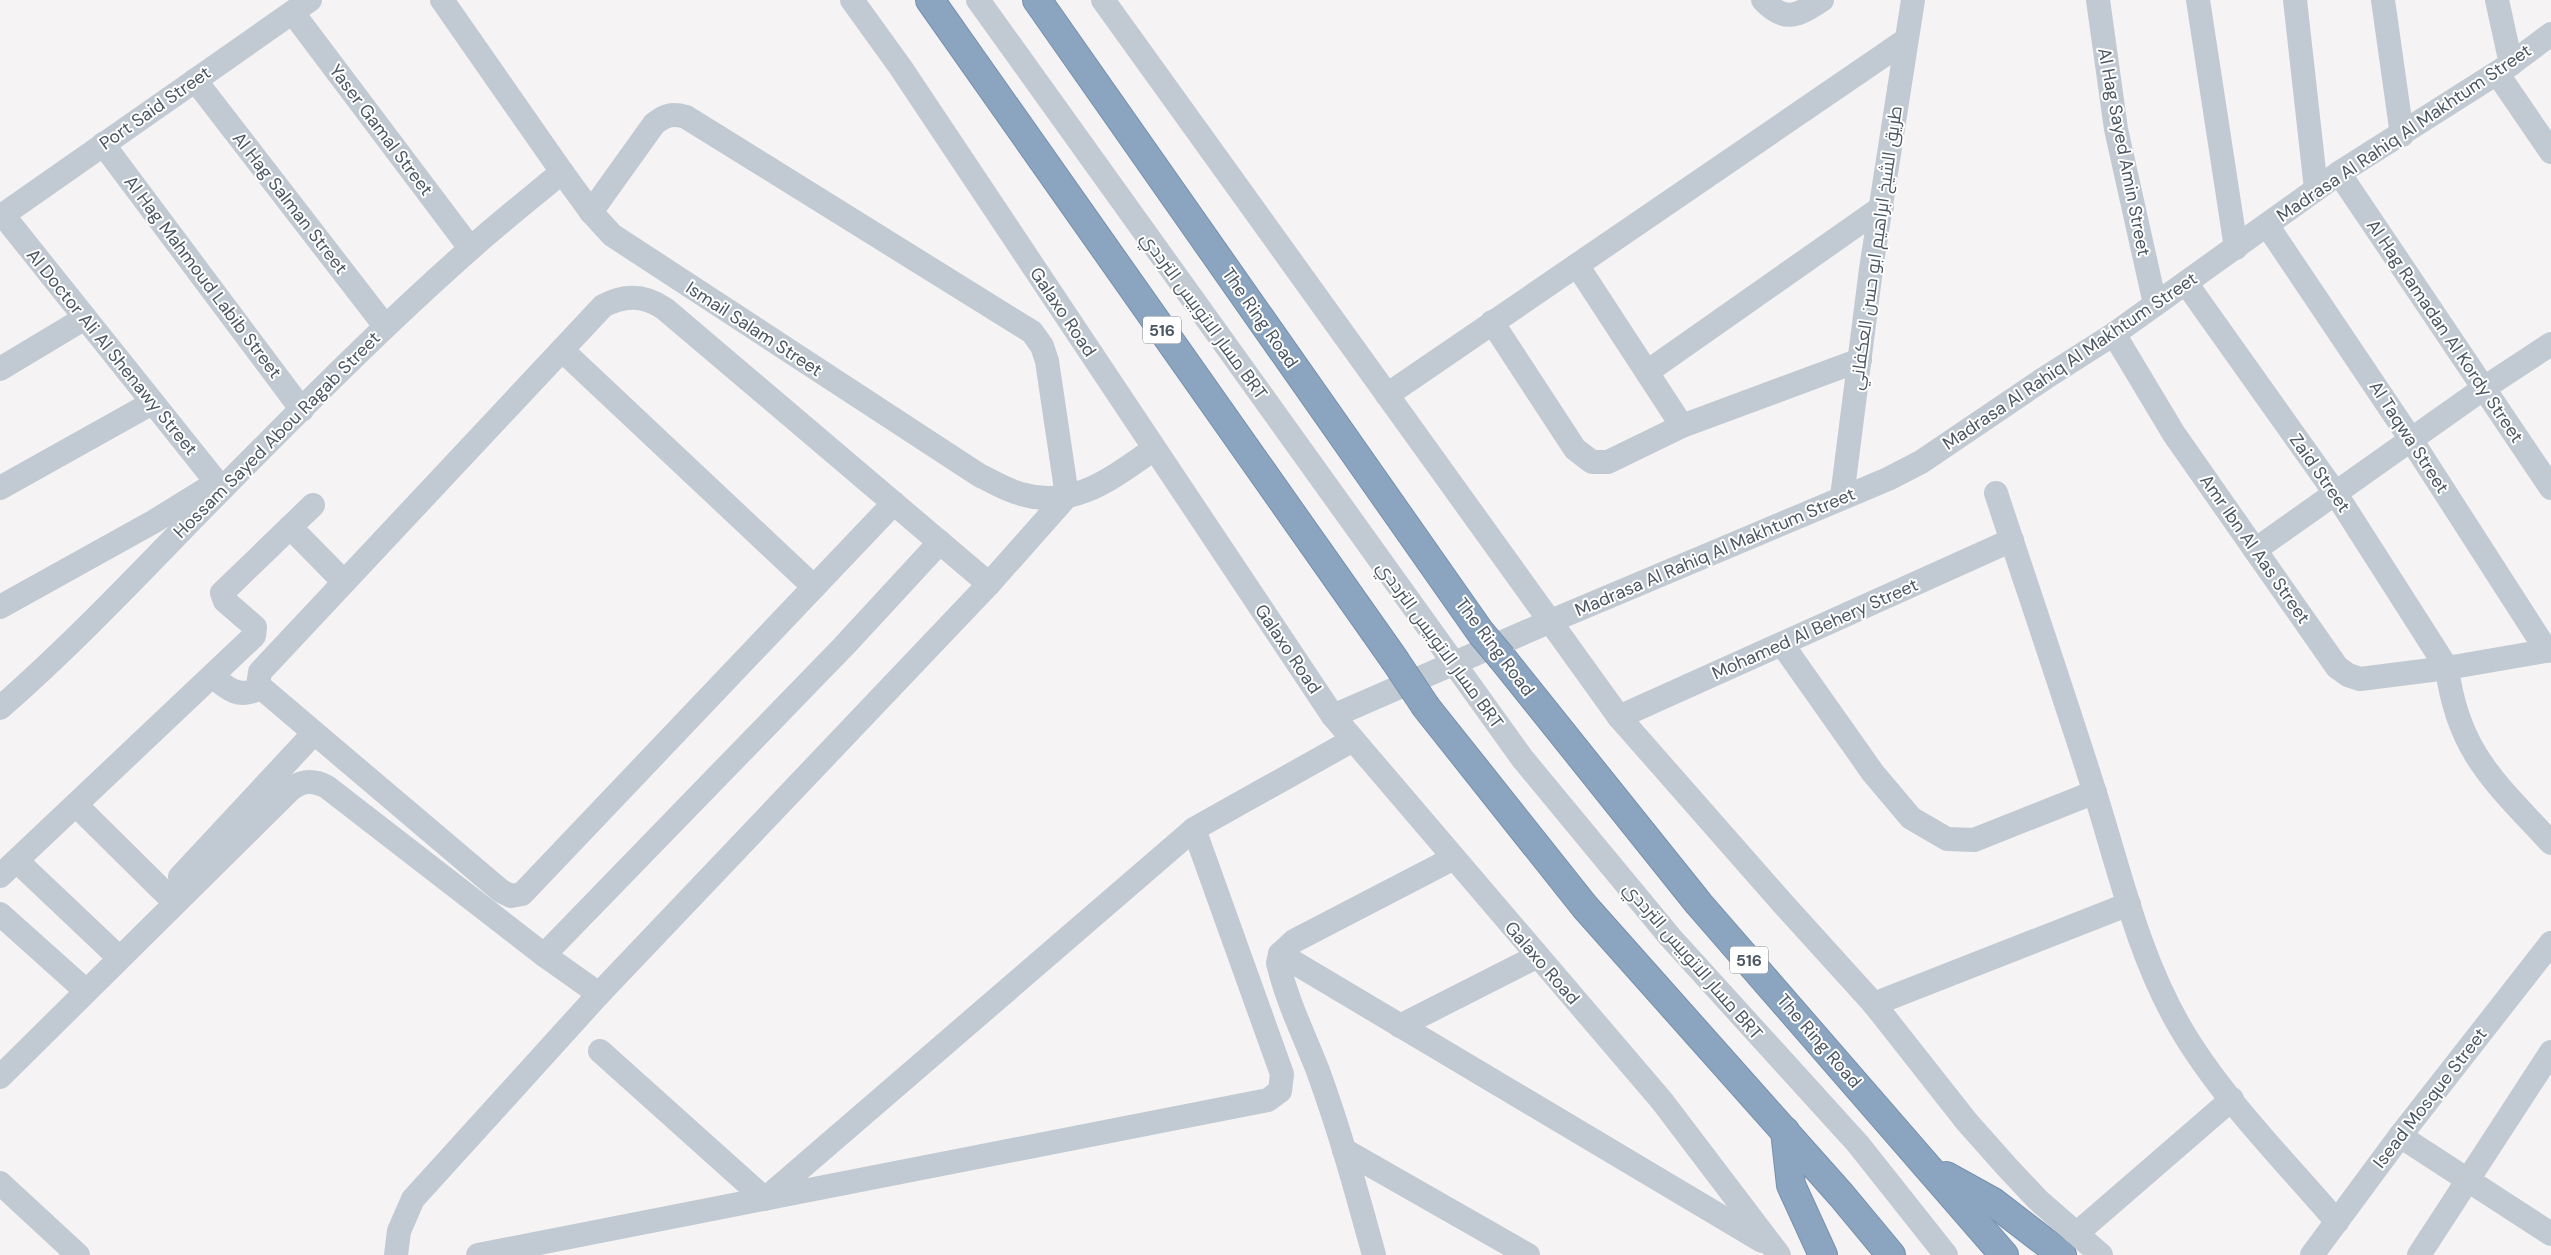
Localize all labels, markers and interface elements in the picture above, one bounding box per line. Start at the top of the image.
street label: Madrasa Al Rahiq Al Makhtum Street [2272,39,2536,227]
street label: Al Hag Sayed Amin Street [2092,46,2156,258]
street label: Yaser Gamal Street [324,59,438,201]
street label: Port Said Street [95,61,215,155]
street label: طريق الشيخ ابراهيم ابو حسن العكفاني [1844,104,1910,392]
street label: Al Hag Salman Street [227,127,353,279]
street label: Al Hag Mahmoud Labib Street [119,171,287,383]
street label: Al Hag Ramadan Al Kordy Street [2361,215,2529,447]
street label: مسار الاتوبيس الترددي BRT [1134,228,1273,406]
street label: Al Doctor Ali Al Shenawy Street [21,244,203,460]
street label: Galaxo Road [1024,263,1102,361]
street label: The Ring Road [1216,263,1304,373]
street label: Madrasa Al Rahiq Al Makhtum Street [1938,267,2202,455]
street label: Ismail Salam Street [681,276,827,382]
road number: 516 [1143,316,1181,344]
street label: Hossam Sayed Abou Ragab Street [168,326,386,544]
street label: Al Taqwa Street [2364,376,2454,498]
street label: Zaid Street [2284,429,2356,517]
street label: Amr Ibn Al Aas Street [2194,470,2316,628]
street label: Madrasa Al Rahiq Al Makhtum Street [1571,482,1859,622]
street label: مسار الاتوبيس الترددي BRT [1370,557,1509,735]
street label: Mohamed Al Behery Street [1708,573,1922,685]
street label: The Ring Road [1450,593,1540,701]
street label: Galaxo Road [1249,600,1327,698]
street label: مسار الاتوبيس الترددي BRT [1616,877,1768,1046]
street label: Galaxo Road [1499,916,1585,1010]
road number: 516 [1730,946,1768,974]
street label: The Ring Road [1771,989,1867,1093]
street label: Isead Mosque Street [2368,1023,2492,1173]

